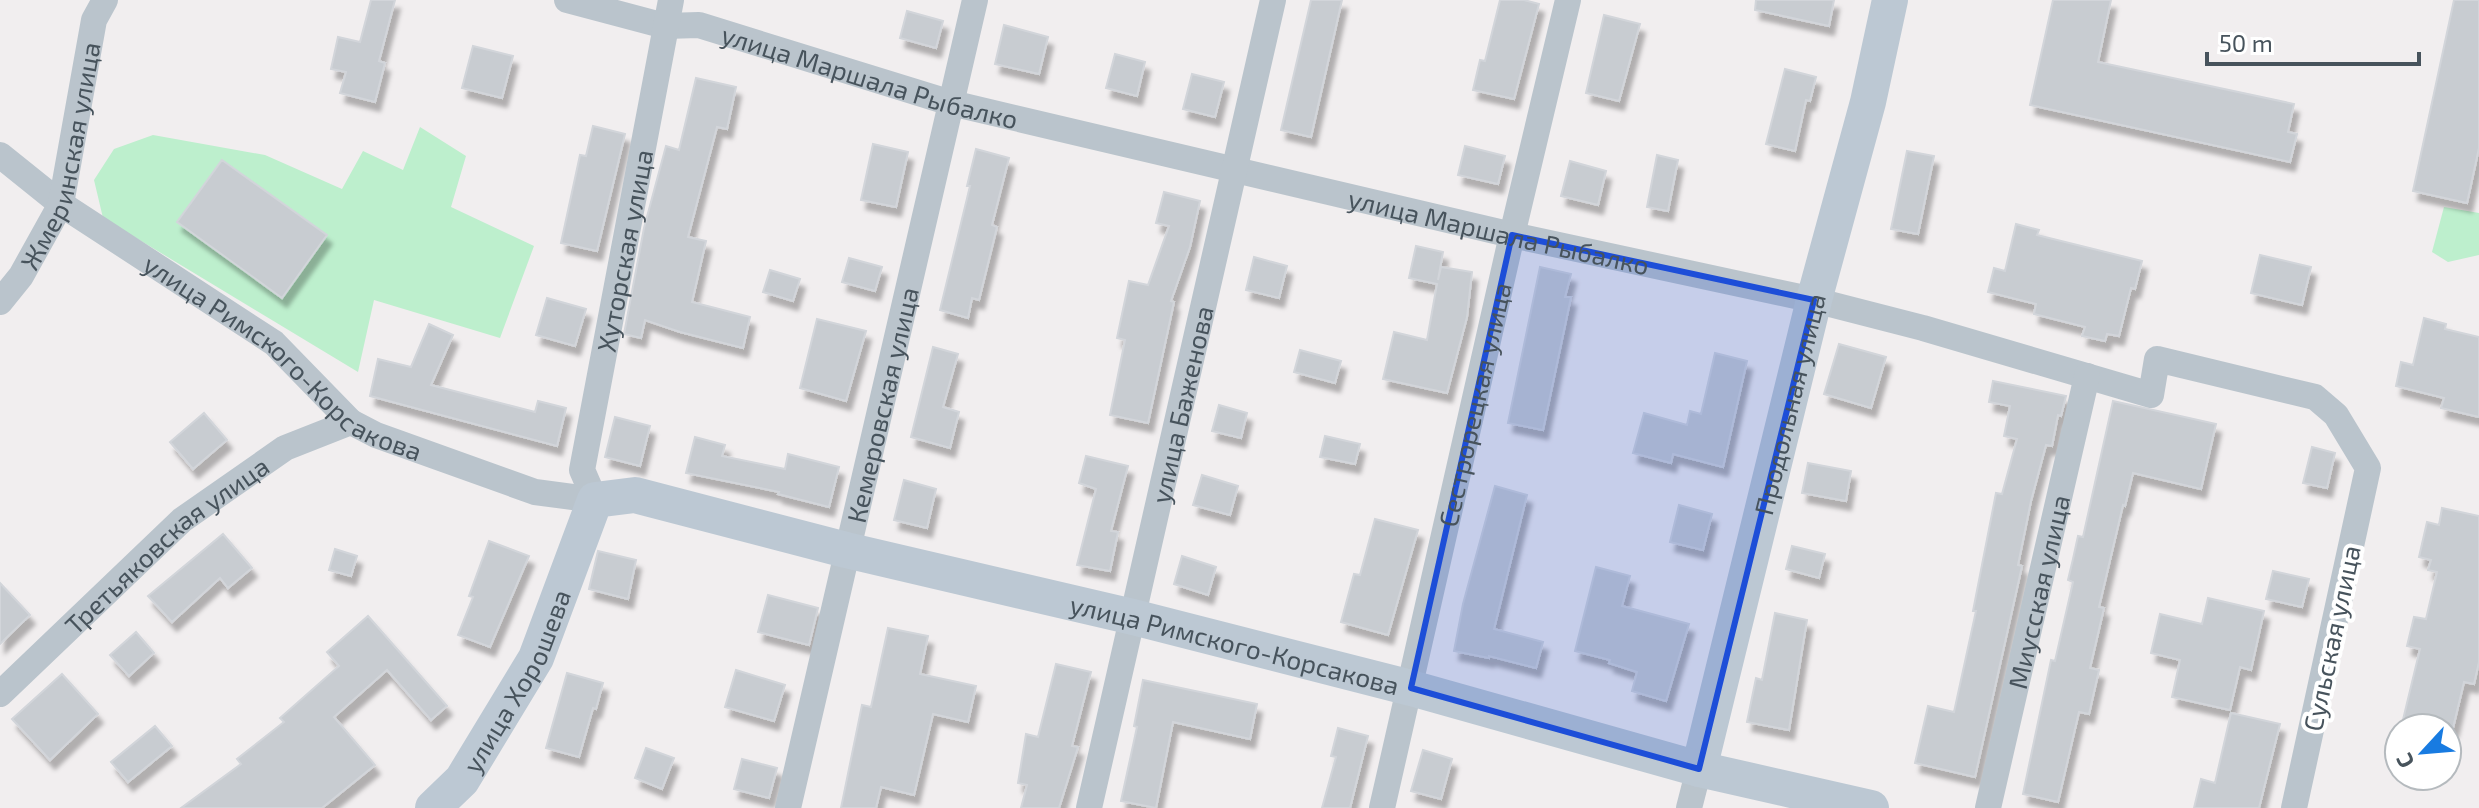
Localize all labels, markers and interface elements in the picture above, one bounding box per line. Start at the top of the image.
scale bar [2207,16,2419,66]
street label: улица Маршала Рыбалко [718,18,1021,134]
text: 50 m [2219,28,2273,57]
street label: Жмеринская улица [13,39,105,274]
street label: Хуторская улица [589,147,658,354]
street label: улица Маршала Рыбалко [1345,182,1652,280]
street label: улица Римского-Корсакова [138,247,427,466]
street label: Сестрорецкая улица [1431,279,1516,530]
street label: Кемеровская улица [839,284,924,526]
street label: Продольная улица [1746,290,1831,518]
street label: улица Баженова [1143,303,1218,506]
street label: Третьяковская улица [58,449,274,640]
street label: Миусская улица [2000,492,2075,692]
street label: Сульская улица [2296,542,2367,734]
street label: улица Хорошева [455,585,576,778]
street label: улица Римского-Корсакова [1067,587,1403,700]
north arrow [2383,712,2463,792]
text: С [2390,750,2419,773]

